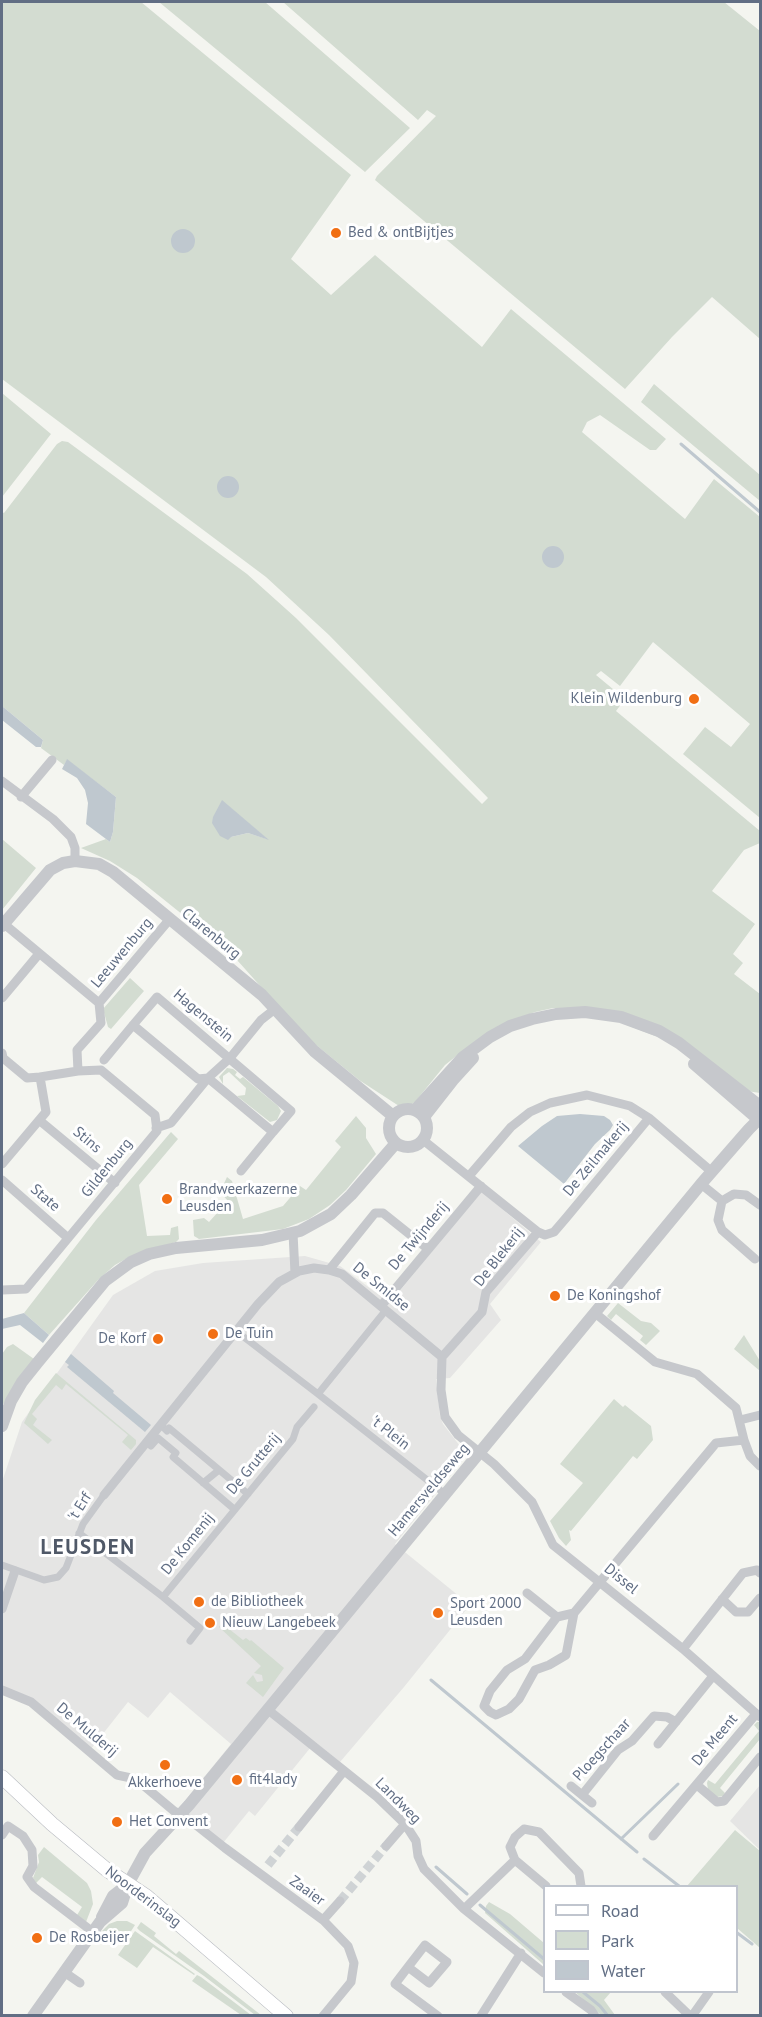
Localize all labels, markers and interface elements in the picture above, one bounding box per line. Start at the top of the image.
place label: Bed & ontBijtjes [348,224,454,242]
marker: Bed & ontBijtjes [329,226,343,240]
place label: Klein Wildenburg [571,690,682,708]
marker: Klein Wildenburg [687,692,701,706]
street label: Clarenburg [178,905,244,963]
street label: Leeuwenburg [87,914,157,992]
street label: Hagenstein [169,986,237,1046]
street label: De Zeilmakerij [559,1118,633,1200]
street label: Stins [69,1123,105,1157]
street label: Gildenburg [78,1135,136,1201]
street label: State [27,1180,63,1216]
place label: Brandweerkazerne Leusden [179,1181,297,1216]
marker: Brandweerkazerne Leusden [160,1192,174,1206]
street label: De Twijnderij [385,1198,453,1274]
street label: De Blekerij [470,1224,528,1290]
street label: De Smidse [349,1259,413,1315]
place label: De Koningshof [567,1287,661,1305]
marker: De Koningshof [548,1289,562,1303]
place label: De Tuin [225,1325,273,1343]
marker: De Tuin [206,1327,220,1341]
place label: De Korf [98,1330,146,1348]
marker: De Korf [151,1332,165,1346]
street label: 't Plein [367,1412,413,1454]
street label: De Grutterij [223,1430,285,1498]
street label: Hamersveldseweg [385,1440,473,1540]
street label: 't Erf [64,1489,96,1525]
street label: De Komenij [158,1510,218,1578]
district label: LEUSDEN [41,1535,135,1561]
street label: Dissel [600,1560,642,1598]
place label: de Bibliotheek [211,1593,304,1611]
marker: de Bibliotheek [192,1595,206,1609]
place label: Sport 2000 Leusden [450,1595,521,1630]
marker: Sport 2000 Leusden [431,1606,445,1620]
place label: Nieuw Langebeek [222,1614,336,1632]
marker: Nieuw Langebeek [203,1616,217,1630]
street label: De Mulderij [53,1699,121,1761]
street label: De Meent [688,1711,742,1769]
street label: Ploegschaar [569,1715,635,1785]
marker: Akkerhoeve [158,1758,172,1772]
place label: fit4lady [249,1771,297,1789]
marker: fit4lady [230,1773,244,1787]
place label: Akkerhoeve [128,1774,202,1792]
street label: Landweg [371,1774,425,1828]
place label: Het Convent [129,1813,208,1831]
marker: Het Convent [110,1815,124,1829]
street label: Noorderinslag [101,1863,185,1931]
street label: Zaaier [286,1872,328,1910]
legend [543,1885,738,1993]
text: Road [601,1899,639,1922]
place label: De Rosbeijer [49,1929,129,1947]
text: Park [601,1929,634,1952]
marker: De Rosbeijer [30,1931,44,1945]
text: Water [601,1959,645,1982]

